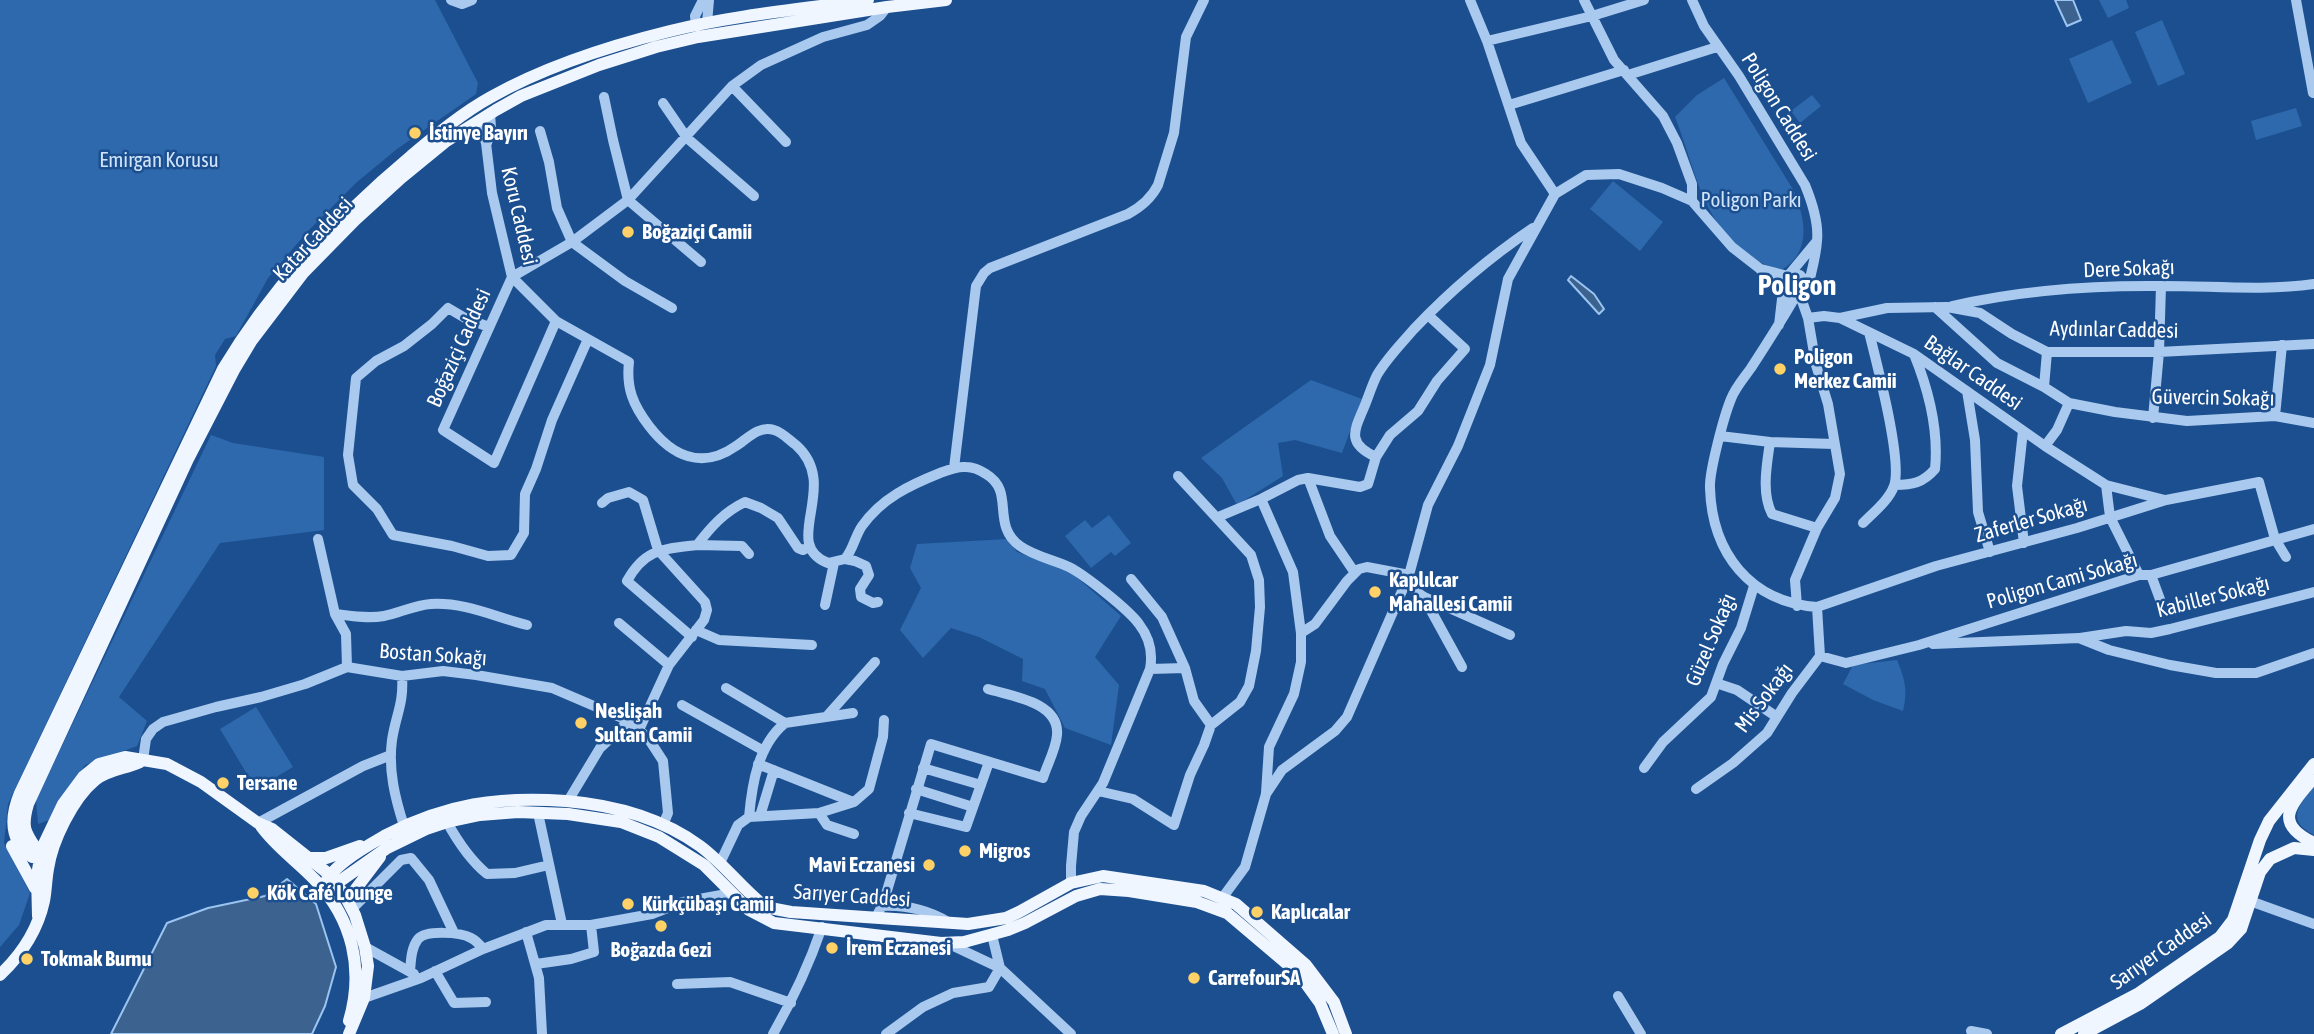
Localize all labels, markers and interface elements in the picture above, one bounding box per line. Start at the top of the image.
street label: Poligon Caddesi [1736,48,1822,166]
place label: İstinye Bayırı [429,120,528,146]
marker: İstinye Bayırı [407,125,423,141]
park label: Emirgan Korusu [99,147,219,173]
street label: Koru Caddesi [495,165,543,267]
park label: Poligon Parkı [1700,187,1802,213]
street label: Katar Caddesi [268,192,358,286]
place label: Boğaziçi Camii [642,219,752,245]
marker: Boğaziçi Camii [620,224,636,240]
street label: Dere Sokağı [2083,255,2175,283]
district label: Poligon [1758,269,1836,303]
street label: Boğaziçi Caddesi [422,285,496,411]
street label: Aydınlar Caddesi [2049,316,2179,344]
street label: Bağlar Caddesi [1919,330,2027,416]
place label: Poligon Merkez Camii [1794,344,1897,394]
marker: Poligon Merkez Camii [1772,361,1788,377]
street label: Güvercin Sokağı [2151,384,2275,412]
street label: Zaferler Sokağı [1972,492,2090,548]
street label: Poligon Cami Sokağı [1984,547,2140,615]
place label: Kaplılcar Mahallesi Camii [1389,567,1512,617]
street label: Kabiller Sokağı [2154,571,2272,623]
marker: Kaplılcar Mahallesi Camii [1367,584,1383,600]
street label: Güzel Sokağı [1680,590,1742,690]
street label: Bostan Sokağı [378,639,488,671]
street label: Mis Sokağı [1730,658,1798,738]
place label: Neslişah Sultan Camii [595,698,692,748]
marker: Neslişah Sultan Camii [573,715,589,731]
place label: Tersane [237,770,298,796]
marker: Tersane [215,775,231,791]
place label: Migros [979,838,1030,864]
marker: Migros [957,843,973,859]
place label: Mavi Eczanesi [809,852,915,878]
marker: Mavi Eczanesi [921,857,937,873]
street label: Sarıyer Caddesi [792,879,912,913]
place label: Kök Café Lounge [267,880,393,906]
marker: Kök Café Lounge [245,885,261,901]
place label: Kürkçübaşı Camii [642,891,774,917]
marker: Kürkçübaşı Camii [620,896,636,912]
place label: Kaplıcalar [1271,899,1350,925]
marker: Kaplıcalar [1249,904,1265,920]
street label: Sarıyer Caddesi [2106,907,2216,995]
marker: Boğazda Gezi [653,918,669,934]
place label: İrem Eczanesi [846,935,951,961]
place label: Boğazda Gezi [610,937,712,963]
marker: İrem Eczanesi [824,940,840,956]
place label: Tokmak Burnu [41,946,152,972]
marker: Tokmak Burnu [19,951,35,967]
place label: CarrefourSA [1208,965,1300,991]
marker: CarrefourSA [1186,970,1202,986]

